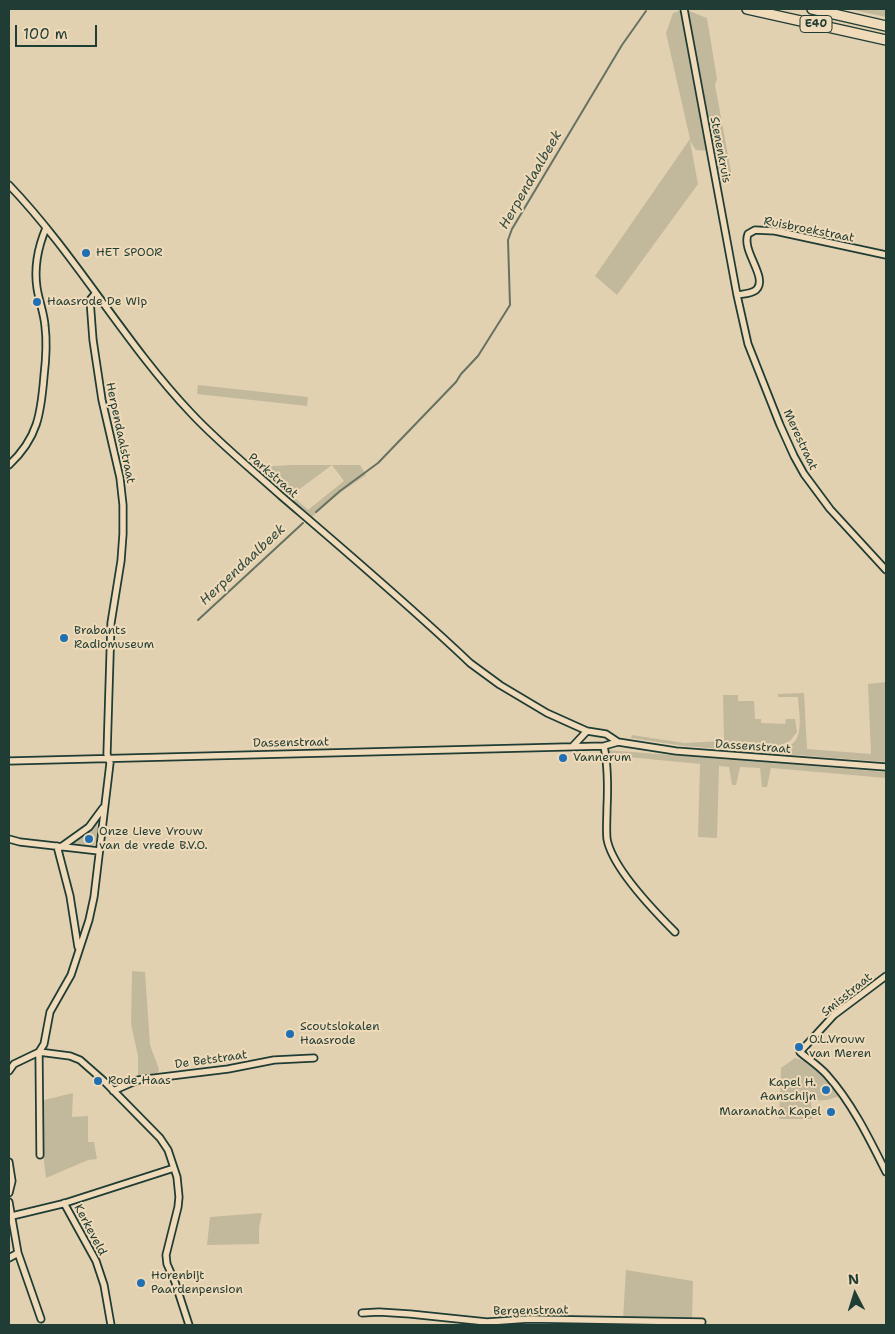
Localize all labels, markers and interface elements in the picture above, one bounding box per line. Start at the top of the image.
scale bar [18,15,100,47]
road number: E40 [800,15,832,32]
text: 100 m [23,24,68,44]
street label: Stenenkruis [707,116,733,184]
water label: Herpendaalbeek [496,128,566,232]
street label: Ruisbroekstraat [762,214,856,246]
place label: HET SPOOR [96,246,163,260]
marker: HET SPOOR [80,247,92,259]
place label: Haasrode De Wip [47,295,147,309]
marker: Haasrode De Wip [31,296,43,308]
street label: Herpendaalstraat [102,381,138,485]
street label: Merestraat [780,407,820,473]
street label: Parkstraat [245,450,301,502]
water label: Herpendaalbeek [197,521,289,609]
place label: Brabants Radiomuseum [74,624,154,652]
marker: Brabants Radiomuseum [58,632,70,644]
street label: Dassenstraat [253,735,329,751]
street label: Dassenstraat [714,737,792,757]
place label: Vannerum [573,751,631,765]
marker: Vannerum [557,752,569,764]
place label: Onze Lieve Vrouw van de vrede B.V.O. [99,825,207,853]
marker: Onze Lieve Vrouw van de vrede B.V.O. [83,833,95,845]
street label: Smisstraat [819,970,875,1020]
place label: Scoutslokalen Haasrode [300,1020,380,1048]
marker: Scoutslokalen Haasrode [284,1028,296,1040]
place label: O.L.Vrouw van Meren [809,1033,871,1061]
marker: O.L.Vrouw van Meren [793,1041,805,1053]
street label: De Betstraat [174,1048,248,1072]
place label: Rode Haas [108,1074,171,1088]
marker: Rode Haas [92,1075,104,1087]
place label: Kapel H. Aanschijn [760,1076,816,1104]
marker: Kapel H. Aanschijn [820,1084,832,1096]
place label: Maranatha Kapel [719,1105,821,1119]
marker: Maranatha Kapel [825,1106,837,1118]
street label: Kerkeveld [70,1202,110,1258]
place label: Horenbijt Paardenpension [151,1269,243,1297]
north arrow [830,1269,880,1319]
text: N [847,1270,860,1289]
marker: Horenbijt Paardenpension [135,1277,147,1289]
street label: Bergenstraat [493,1303,569,1319]

